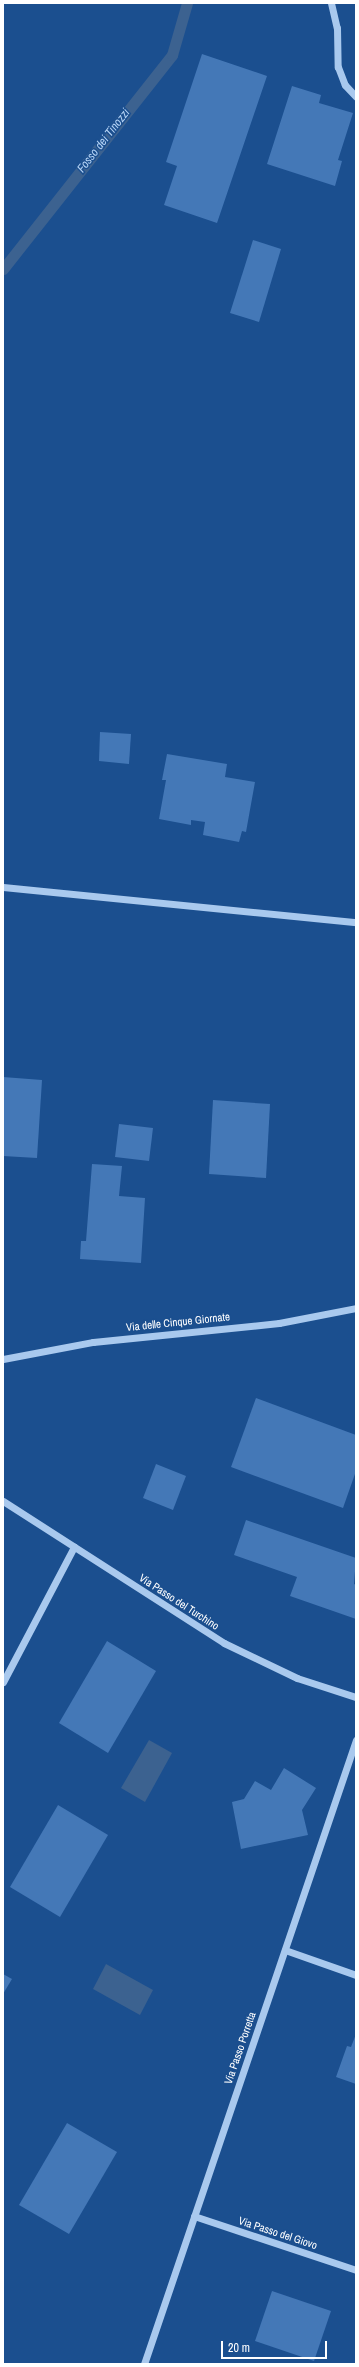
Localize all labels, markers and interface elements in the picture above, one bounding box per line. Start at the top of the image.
water label: Fosso dei Tinozzi [74,106,134,176]
street label: Via delle Cinque Giornate [126,1310,230,1334]
street label: Via Passo del Turchino [136,1571,222,1633]
street label: Via Passo Porretta [221,2010,259,2086]
street label: Via Passo del Giovo [237,2214,319,2252]
scale bar [223,2333,329,2359]
text: 20 m [228,2340,250,2356]

